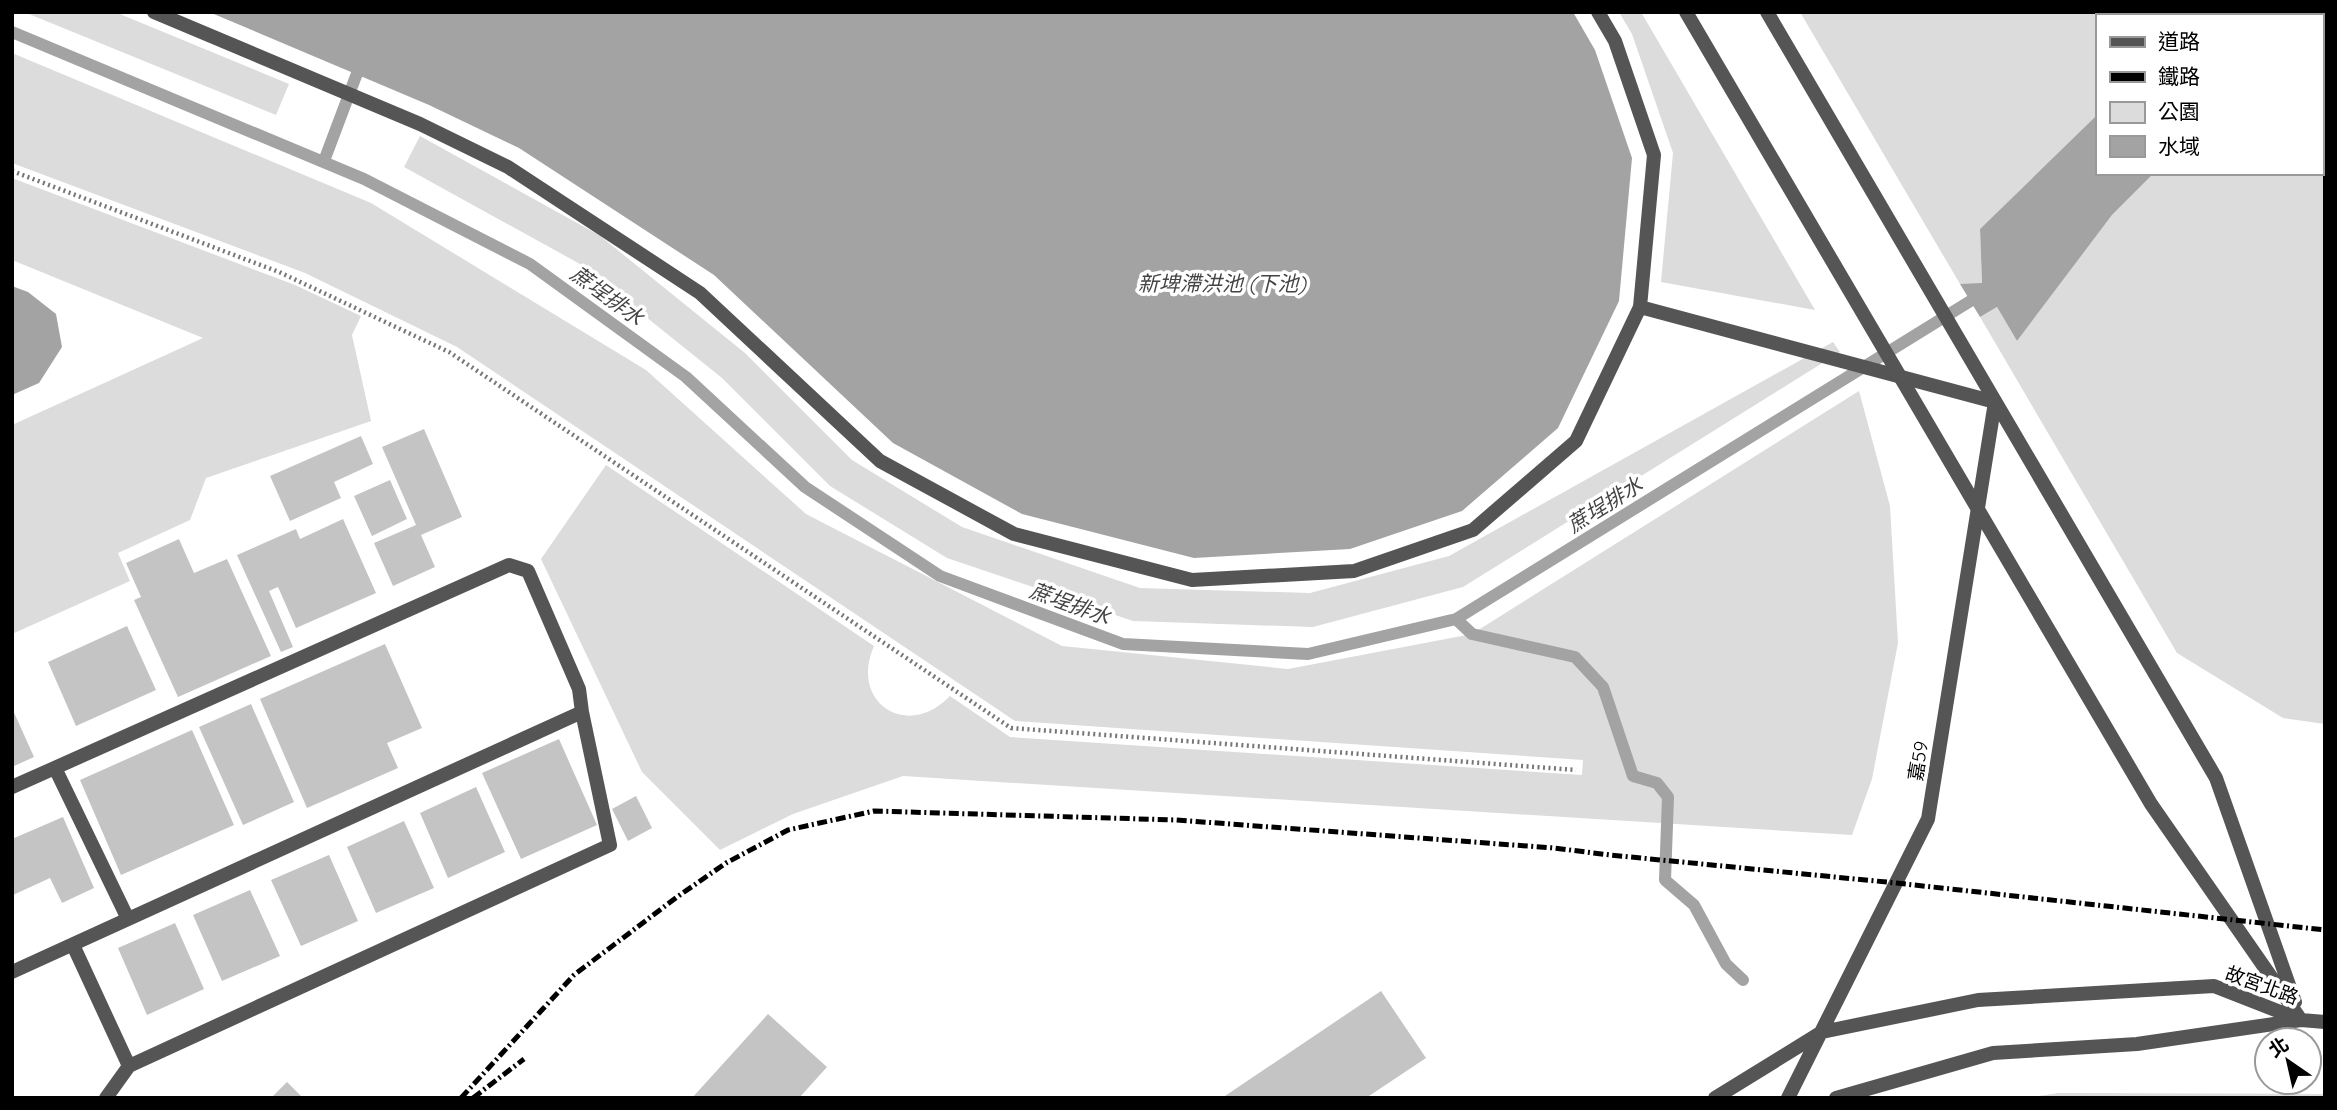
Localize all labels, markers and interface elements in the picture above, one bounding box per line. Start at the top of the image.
legend [2096,14,2323,175]
text: 道路 [2158,28,2200,54]
text: 鐵路 [2158,63,2200,89]
text: 公園 [2158,98,2200,124]
text: 水域 [2158,133,2200,159]
water label: 蔗埕排水 [566,260,650,331]
water label: 新埤滯洪池 (下池) [1138,270,1307,296]
water label: 蔗埕排水 [1562,470,1648,537]
water label: 蔗埕排水 [1026,576,1115,630]
street label: 嘉59 [1903,739,1933,783]
street label: 故宮北路 [2222,961,2302,1009]
north arrow [2253,1026,2323,1096]
text: 北 [2264,1032,2293,1062]

